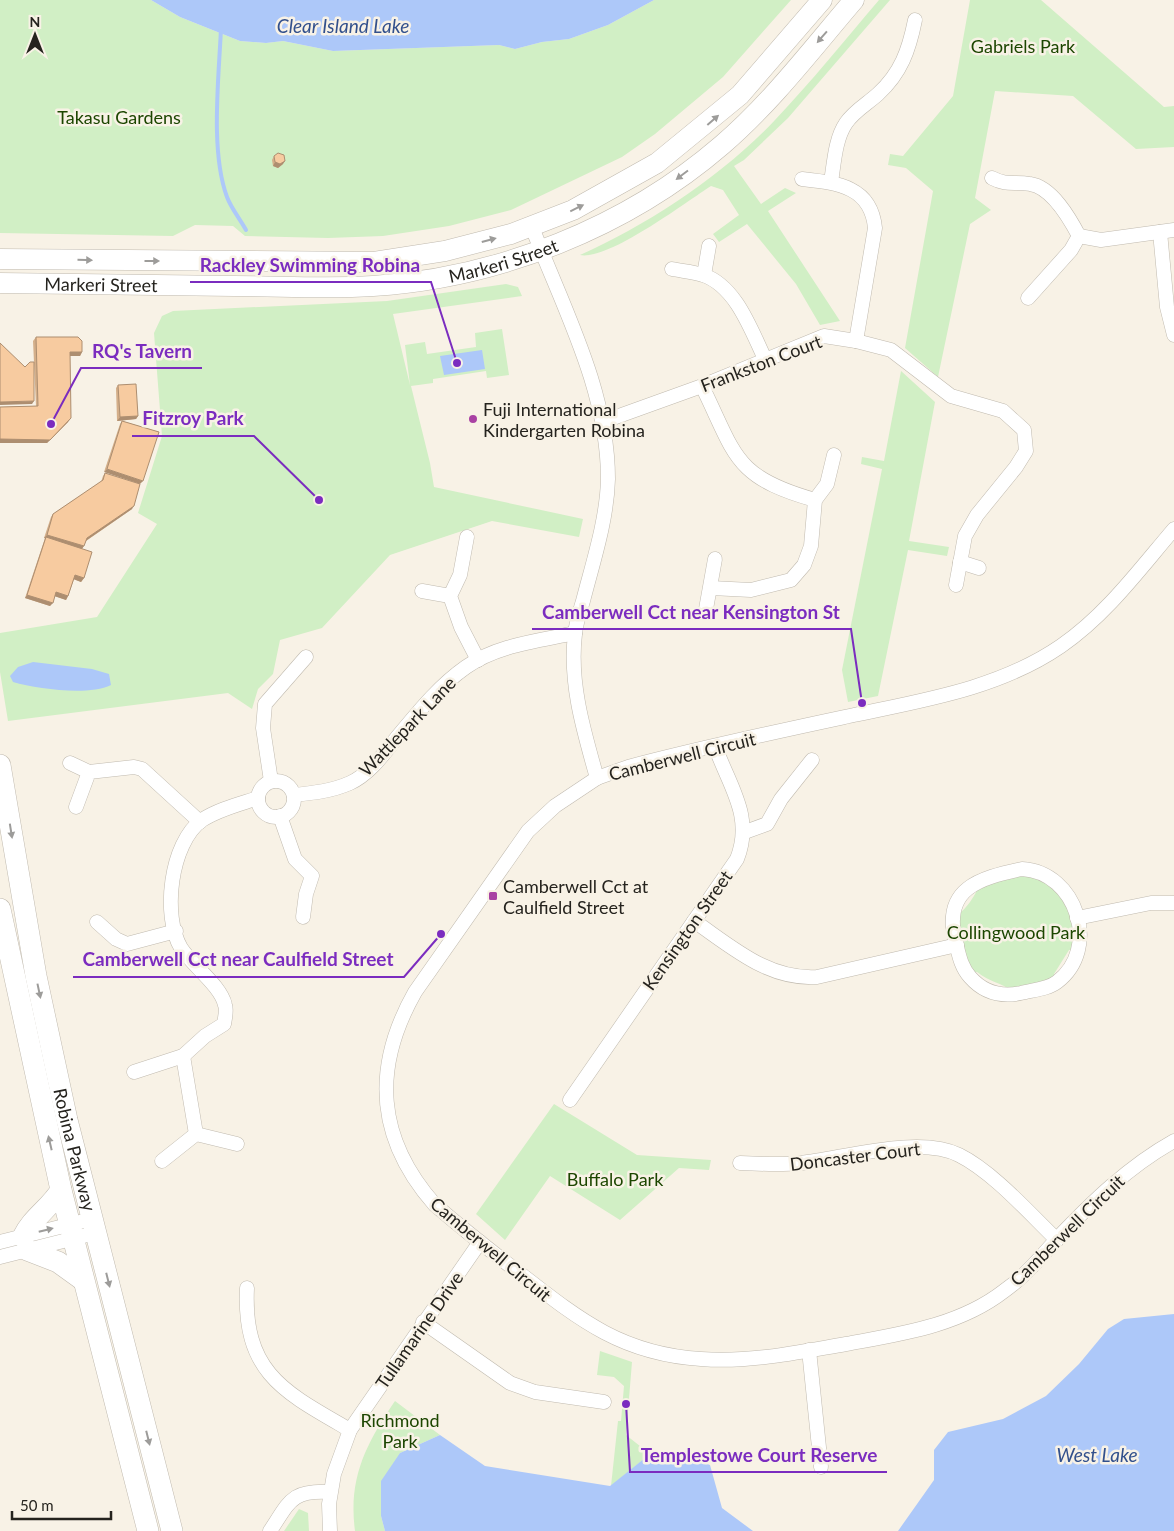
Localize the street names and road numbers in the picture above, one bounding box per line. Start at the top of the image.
street label: Markeri Street [446,234,562,287]
street label: Markeri Street [44,273,158,296]
street label: Frankston Court [697,330,825,396]
street label: Wattlepark Lane [354,672,460,780]
street label: Camberwell Circuit [606,727,758,785]
street label: Kensington Street [638,866,737,994]
street label: Robina Parkway [49,1086,101,1214]
street label: Doncaster Court [789,1137,922,1175]
street label: Camberwell Circuit [1005,1169,1129,1290]
street label: Camberwell Circuit [426,1192,556,1306]
street label: Tullamarine Drive [370,1267,468,1393]

